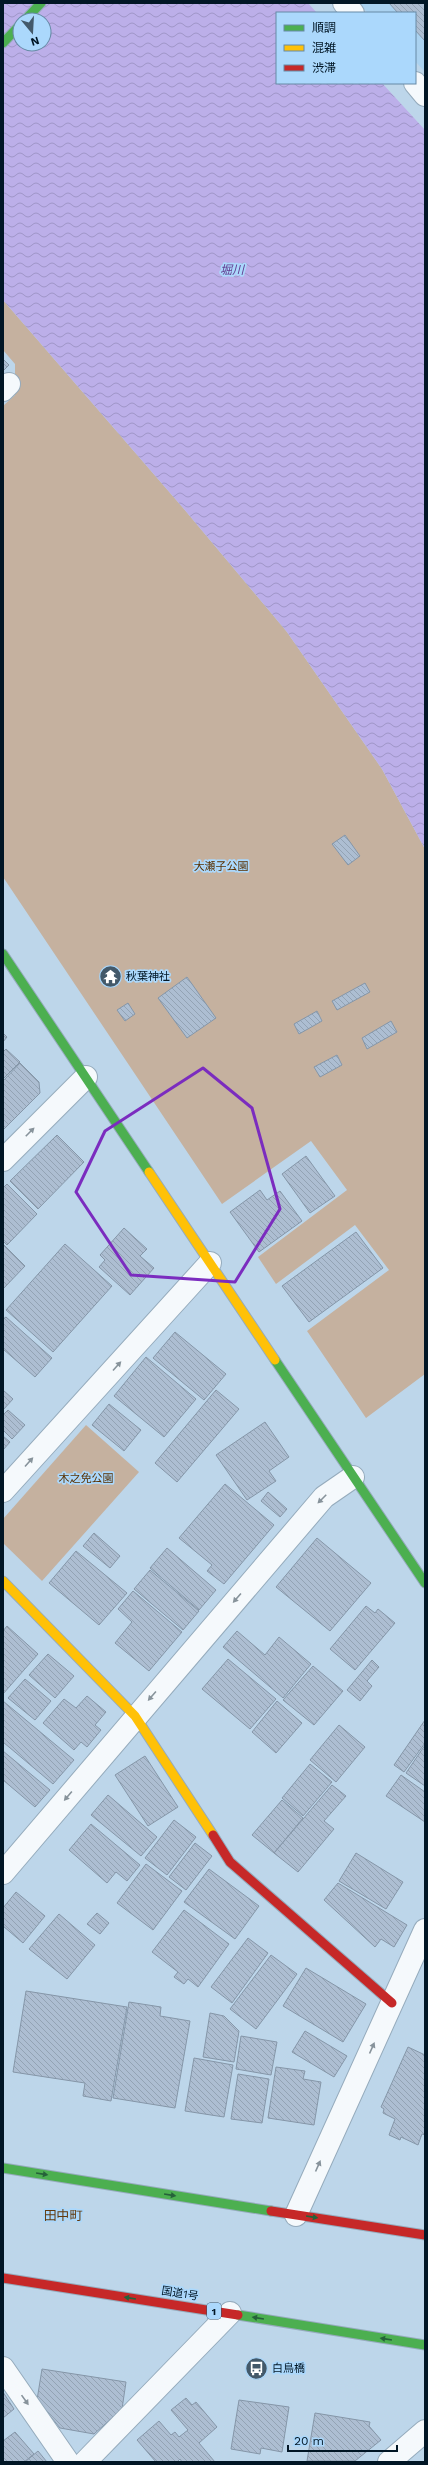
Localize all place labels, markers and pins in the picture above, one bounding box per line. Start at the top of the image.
temple icon: 秋葉神社 [98,963,124,989]
place label: 秋葉神社 [126,970,170,983]
bus stop icon: 白鳥橋 [244,2355,270,2381]
place label: 白鳥橋 [272,2362,305,2375]

